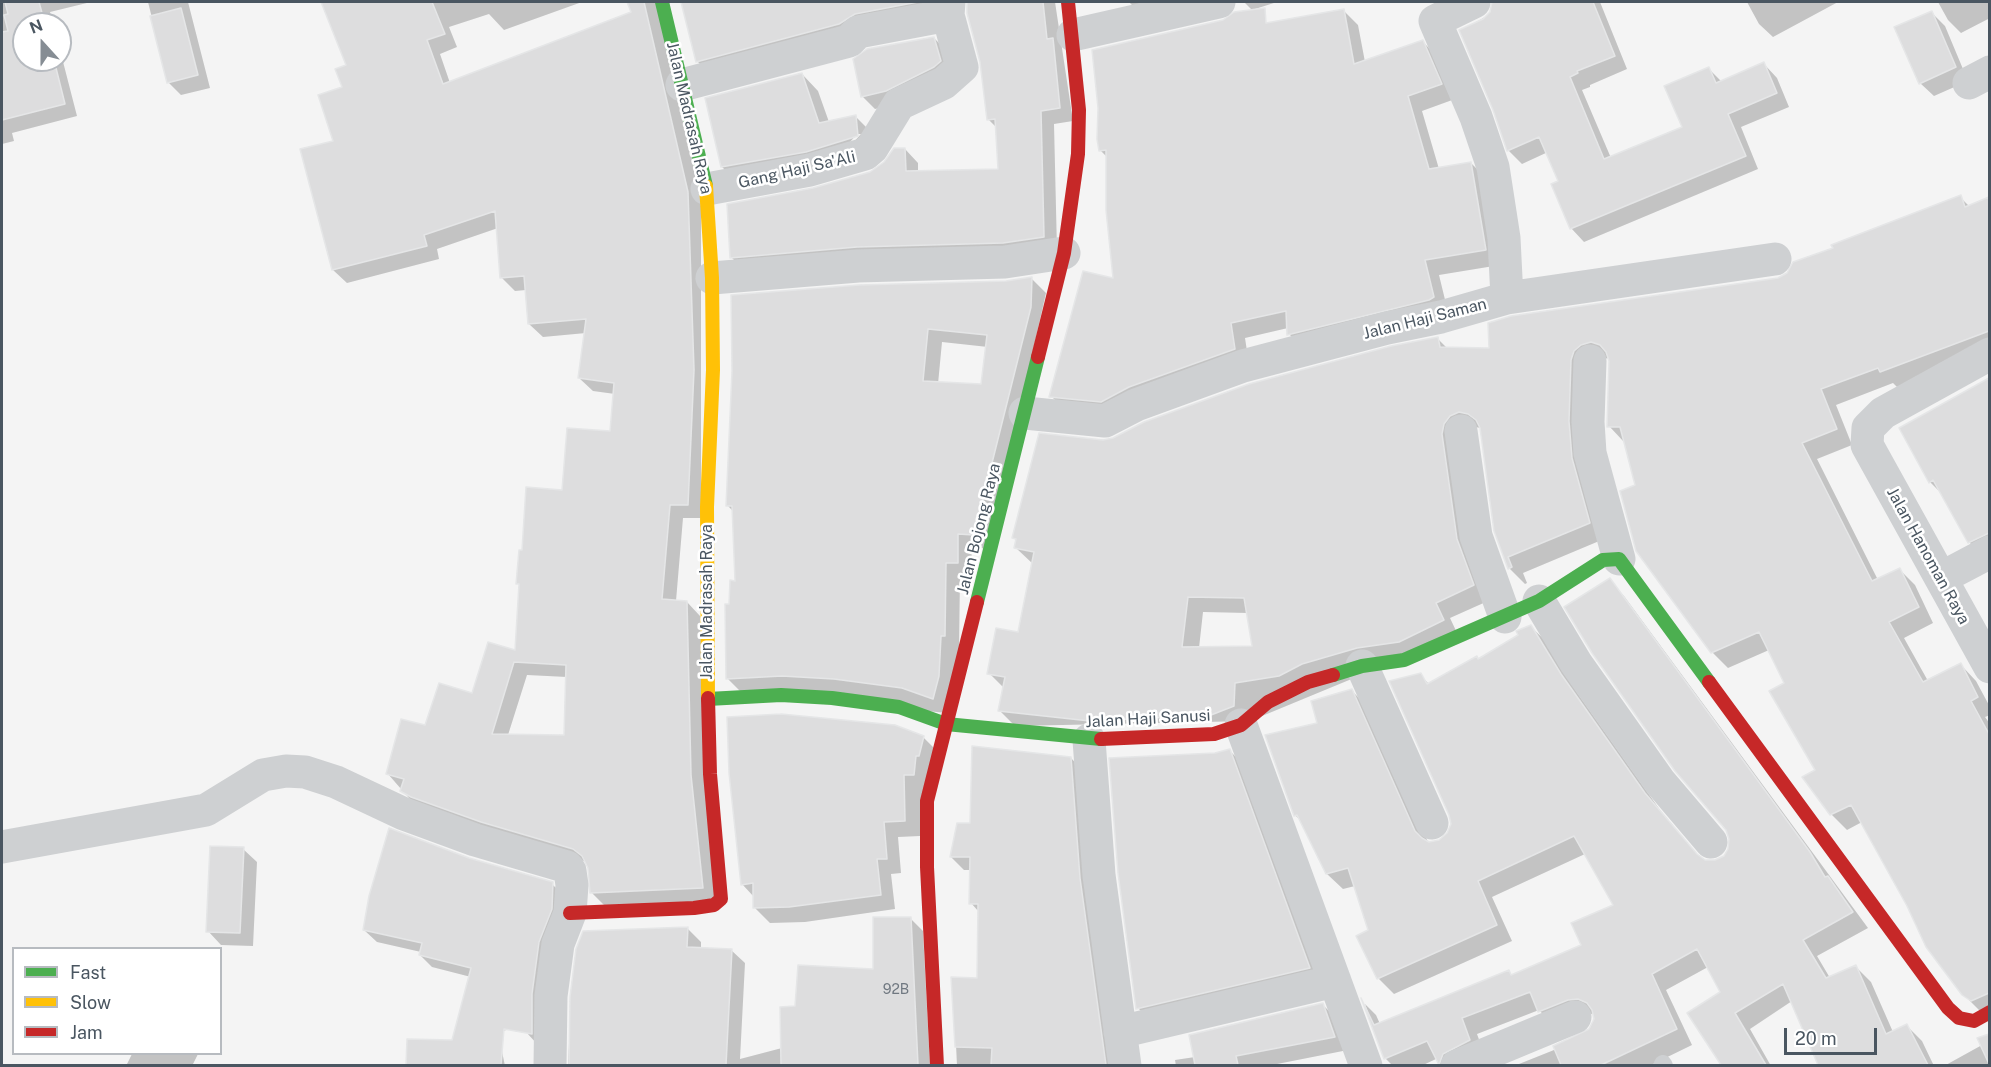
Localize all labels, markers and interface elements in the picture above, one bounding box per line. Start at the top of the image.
north arrow [12,12,72,72]
text: N [27,15,45,38]
street label: Jalan Madrasah Raya [662,40,716,196]
street label: Gang Haji Sa'Ali [737,147,857,193]
street label: Jalan Haji Saman [1361,294,1489,344]
street label: Jalan Bojong Raya [953,461,1005,597]
street label: Jalan Hanoman Raya [1882,484,1974,628]
street label: Jalan Madrasah Raya [697,524,717,680]
street label: Jalan Haji Sanusi [1085,706,1211,732]
legend [12,947,222,1055]
text: Fast [70,962,106,983]
house number: 92B [883,982,909,998]
text: Slow [70,992,111,1013]
scale bar [1787,1016,1880,1054]
text: Jam [70,1022,103,1043]
text: 20 m [1795,1028,1837,1049]

